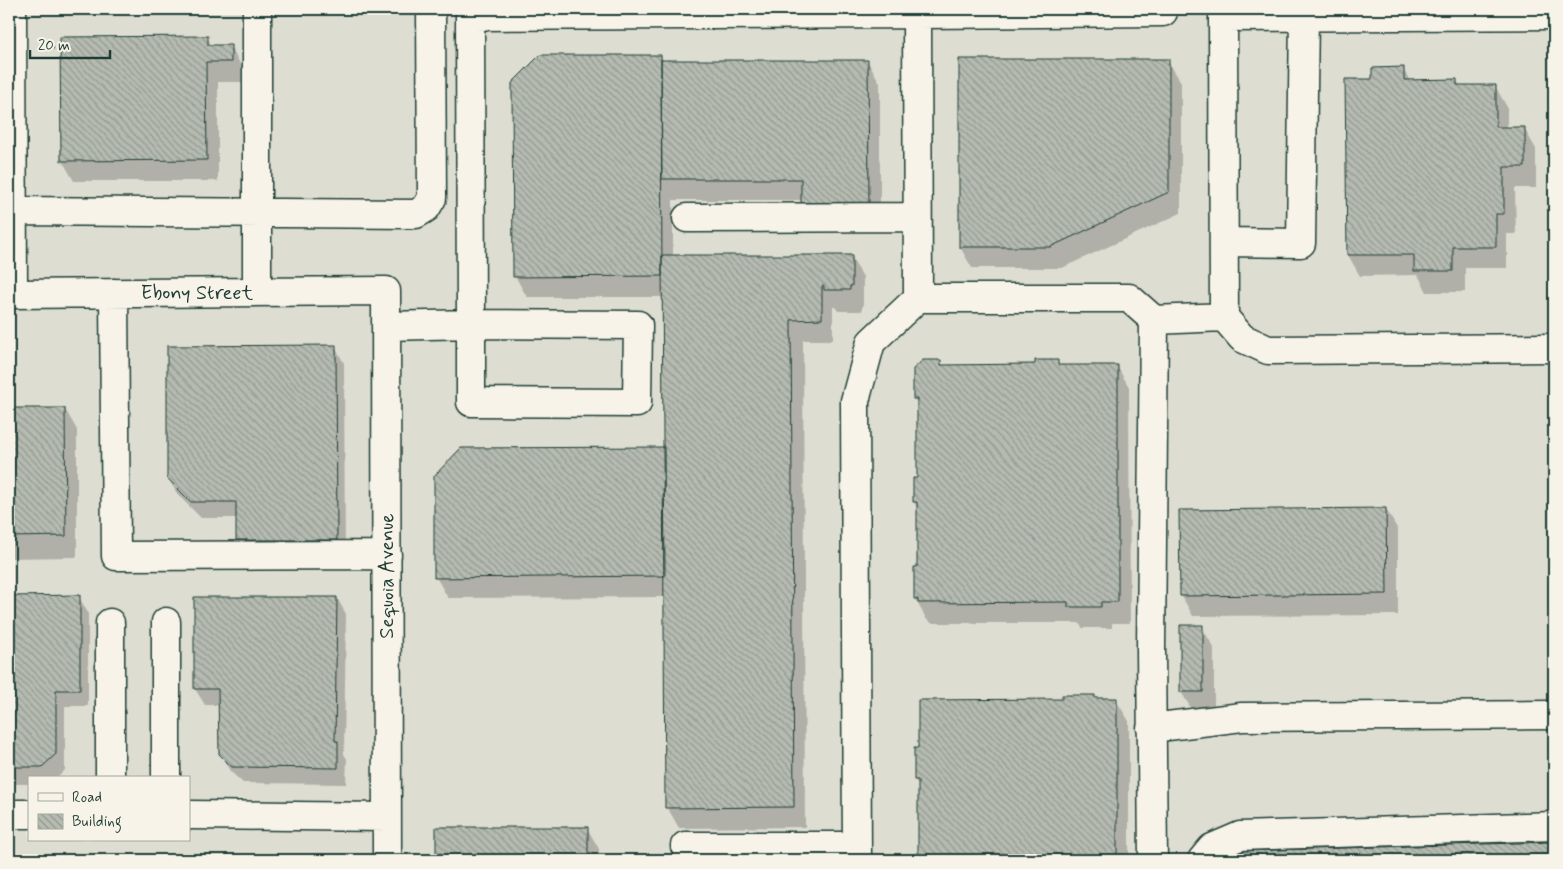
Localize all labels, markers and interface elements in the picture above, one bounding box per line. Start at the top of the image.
scale bar [30,28,110,60]
text: 20 m [38,36,70,56]
street label: Ebony Street [141,280,253,307]
street label: Sequoia Avenue [374,513,401,639]
legend [28,776,190,842]
text: Road [72,788,102,808]
text: Building [72,812,122,833]

